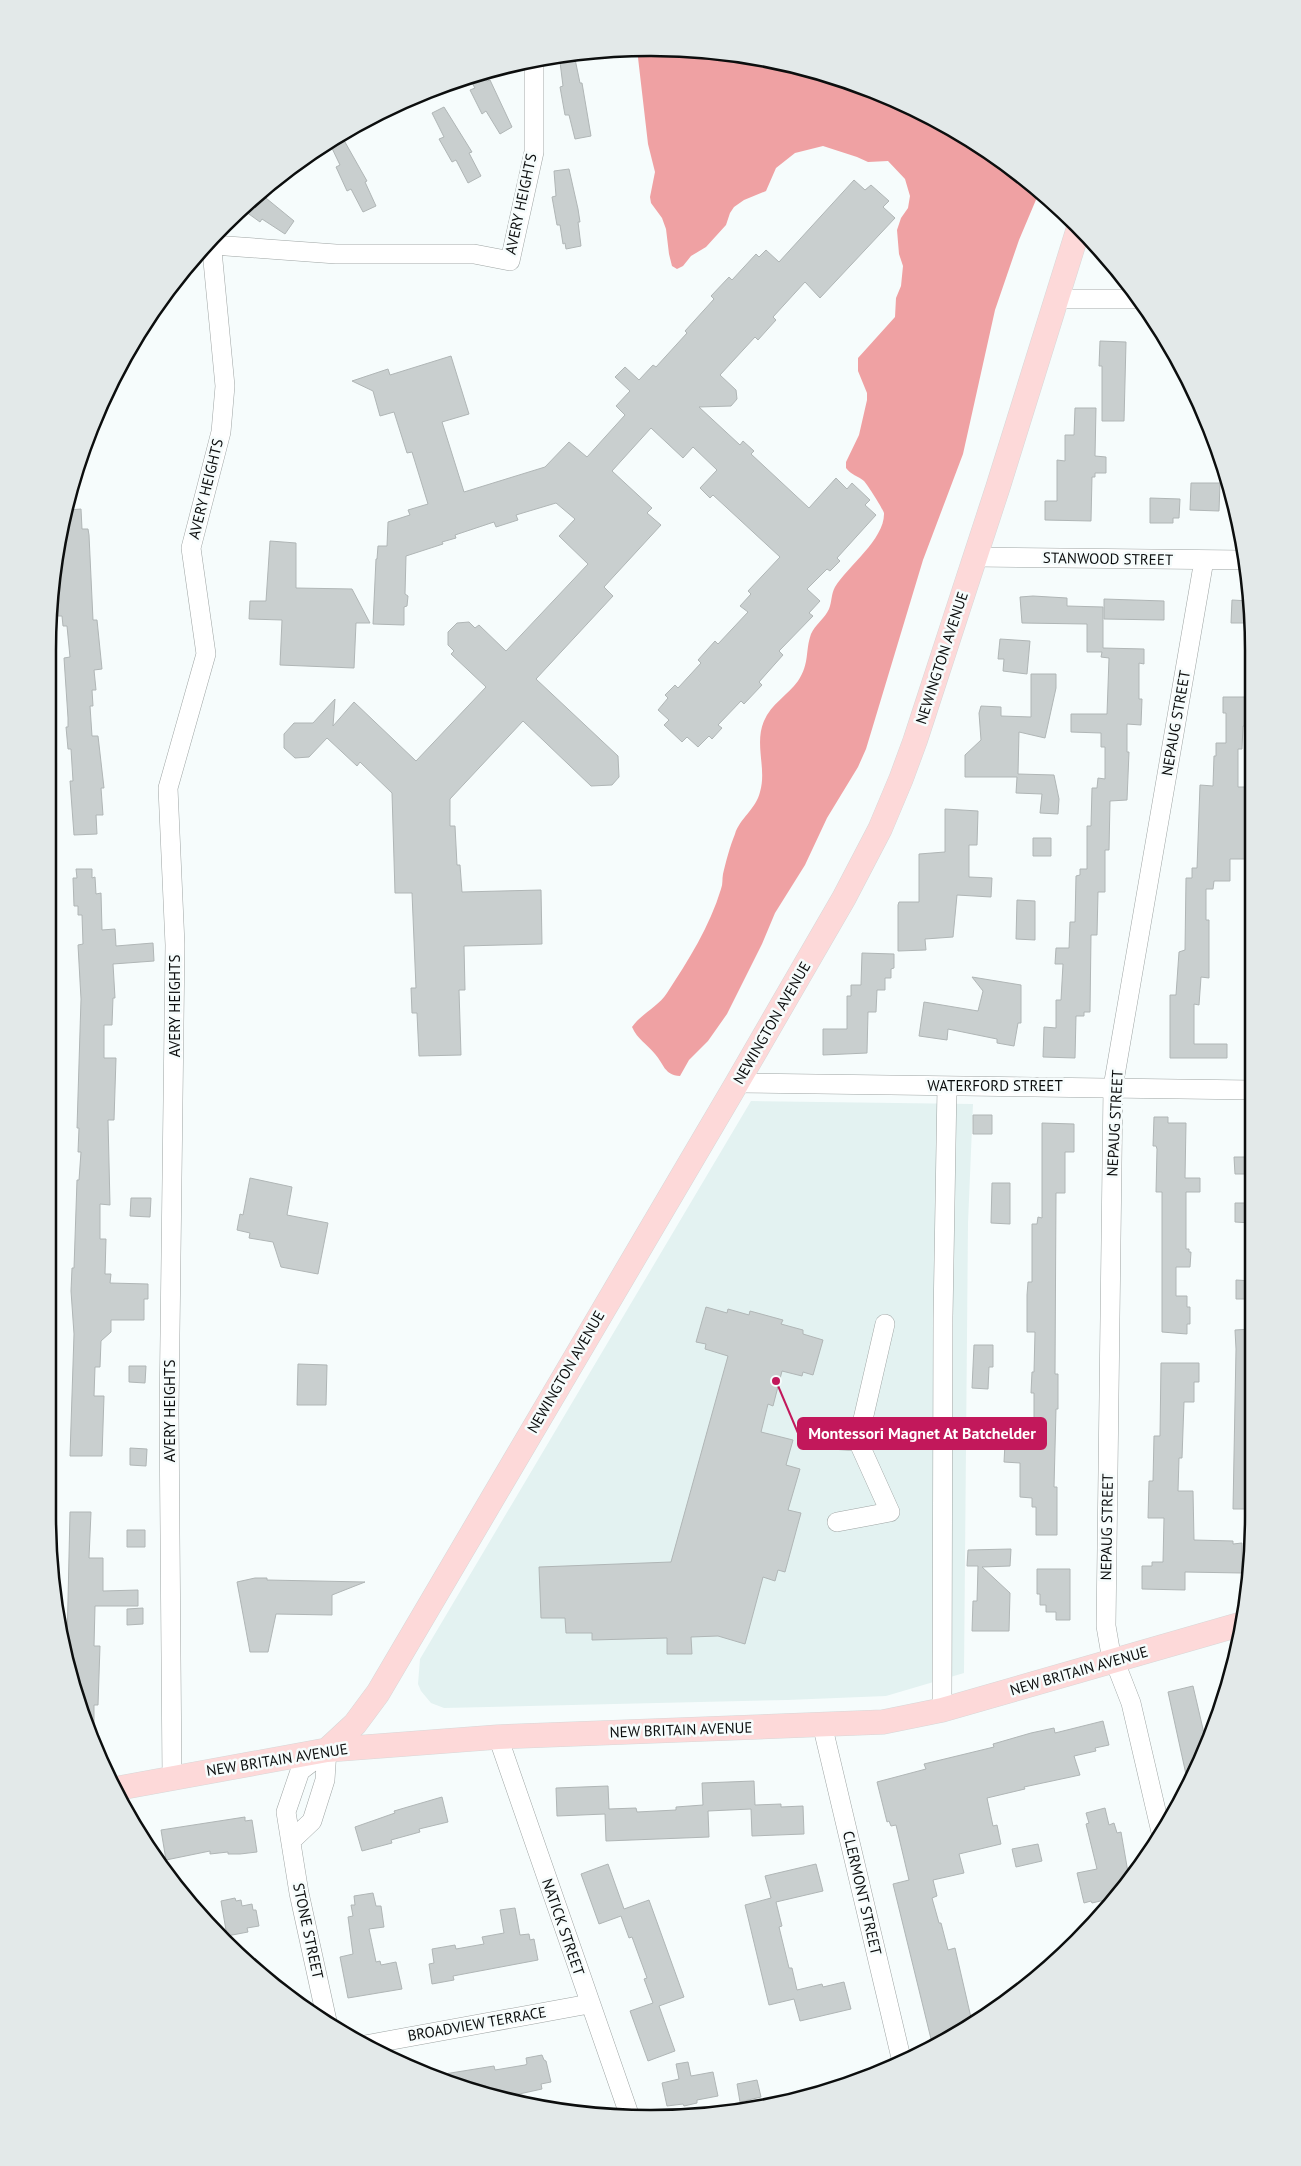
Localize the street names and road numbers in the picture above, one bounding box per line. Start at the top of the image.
street label: AVERY HEIGHTS [501,152,540,256]
street label: AVERY HEIGHTS [184,437,227,541]
street label: STANWOOD STREET [1043,548,1174,569]
street label: NEWINGTON AVENUE [911,589,972,727]
street label: NEPAUG STREET [1157,668,1194,777]
street label: AVERY HEIGHTS [165,955,184,1057]
street label: NEWINGTON AVENUE [729,958,814,1087]
street label: NEPAUG STREET [1102,1068,1127,1177]
street label: WATERFORD STREET [927,1076,1063,1095]
street label: NEWINGTON AVENUE [523,1307,608,1436]
street label: AVERY HEIGHTS [160,1360,179,1462]
street label: NEPAUG STREET [1096,1473,1117,1581]
street label: NEW BRITAIN AVENUE [1008,1642,1150,1699]
street label: NEW BRITAIN AVENUE [609,1718,753,1741]
street label: NEW BRITAIN AVENUE [205,1739,349,1780]
street label: CLERMONT STREET [839,1829,886,1957]
street label: NATICK STREET [538,1876,589,1979]
street label: STONE STREET [289,1881,328,1981]
street label: BROADVIEW TERRACE [406,2002,548,2045]

